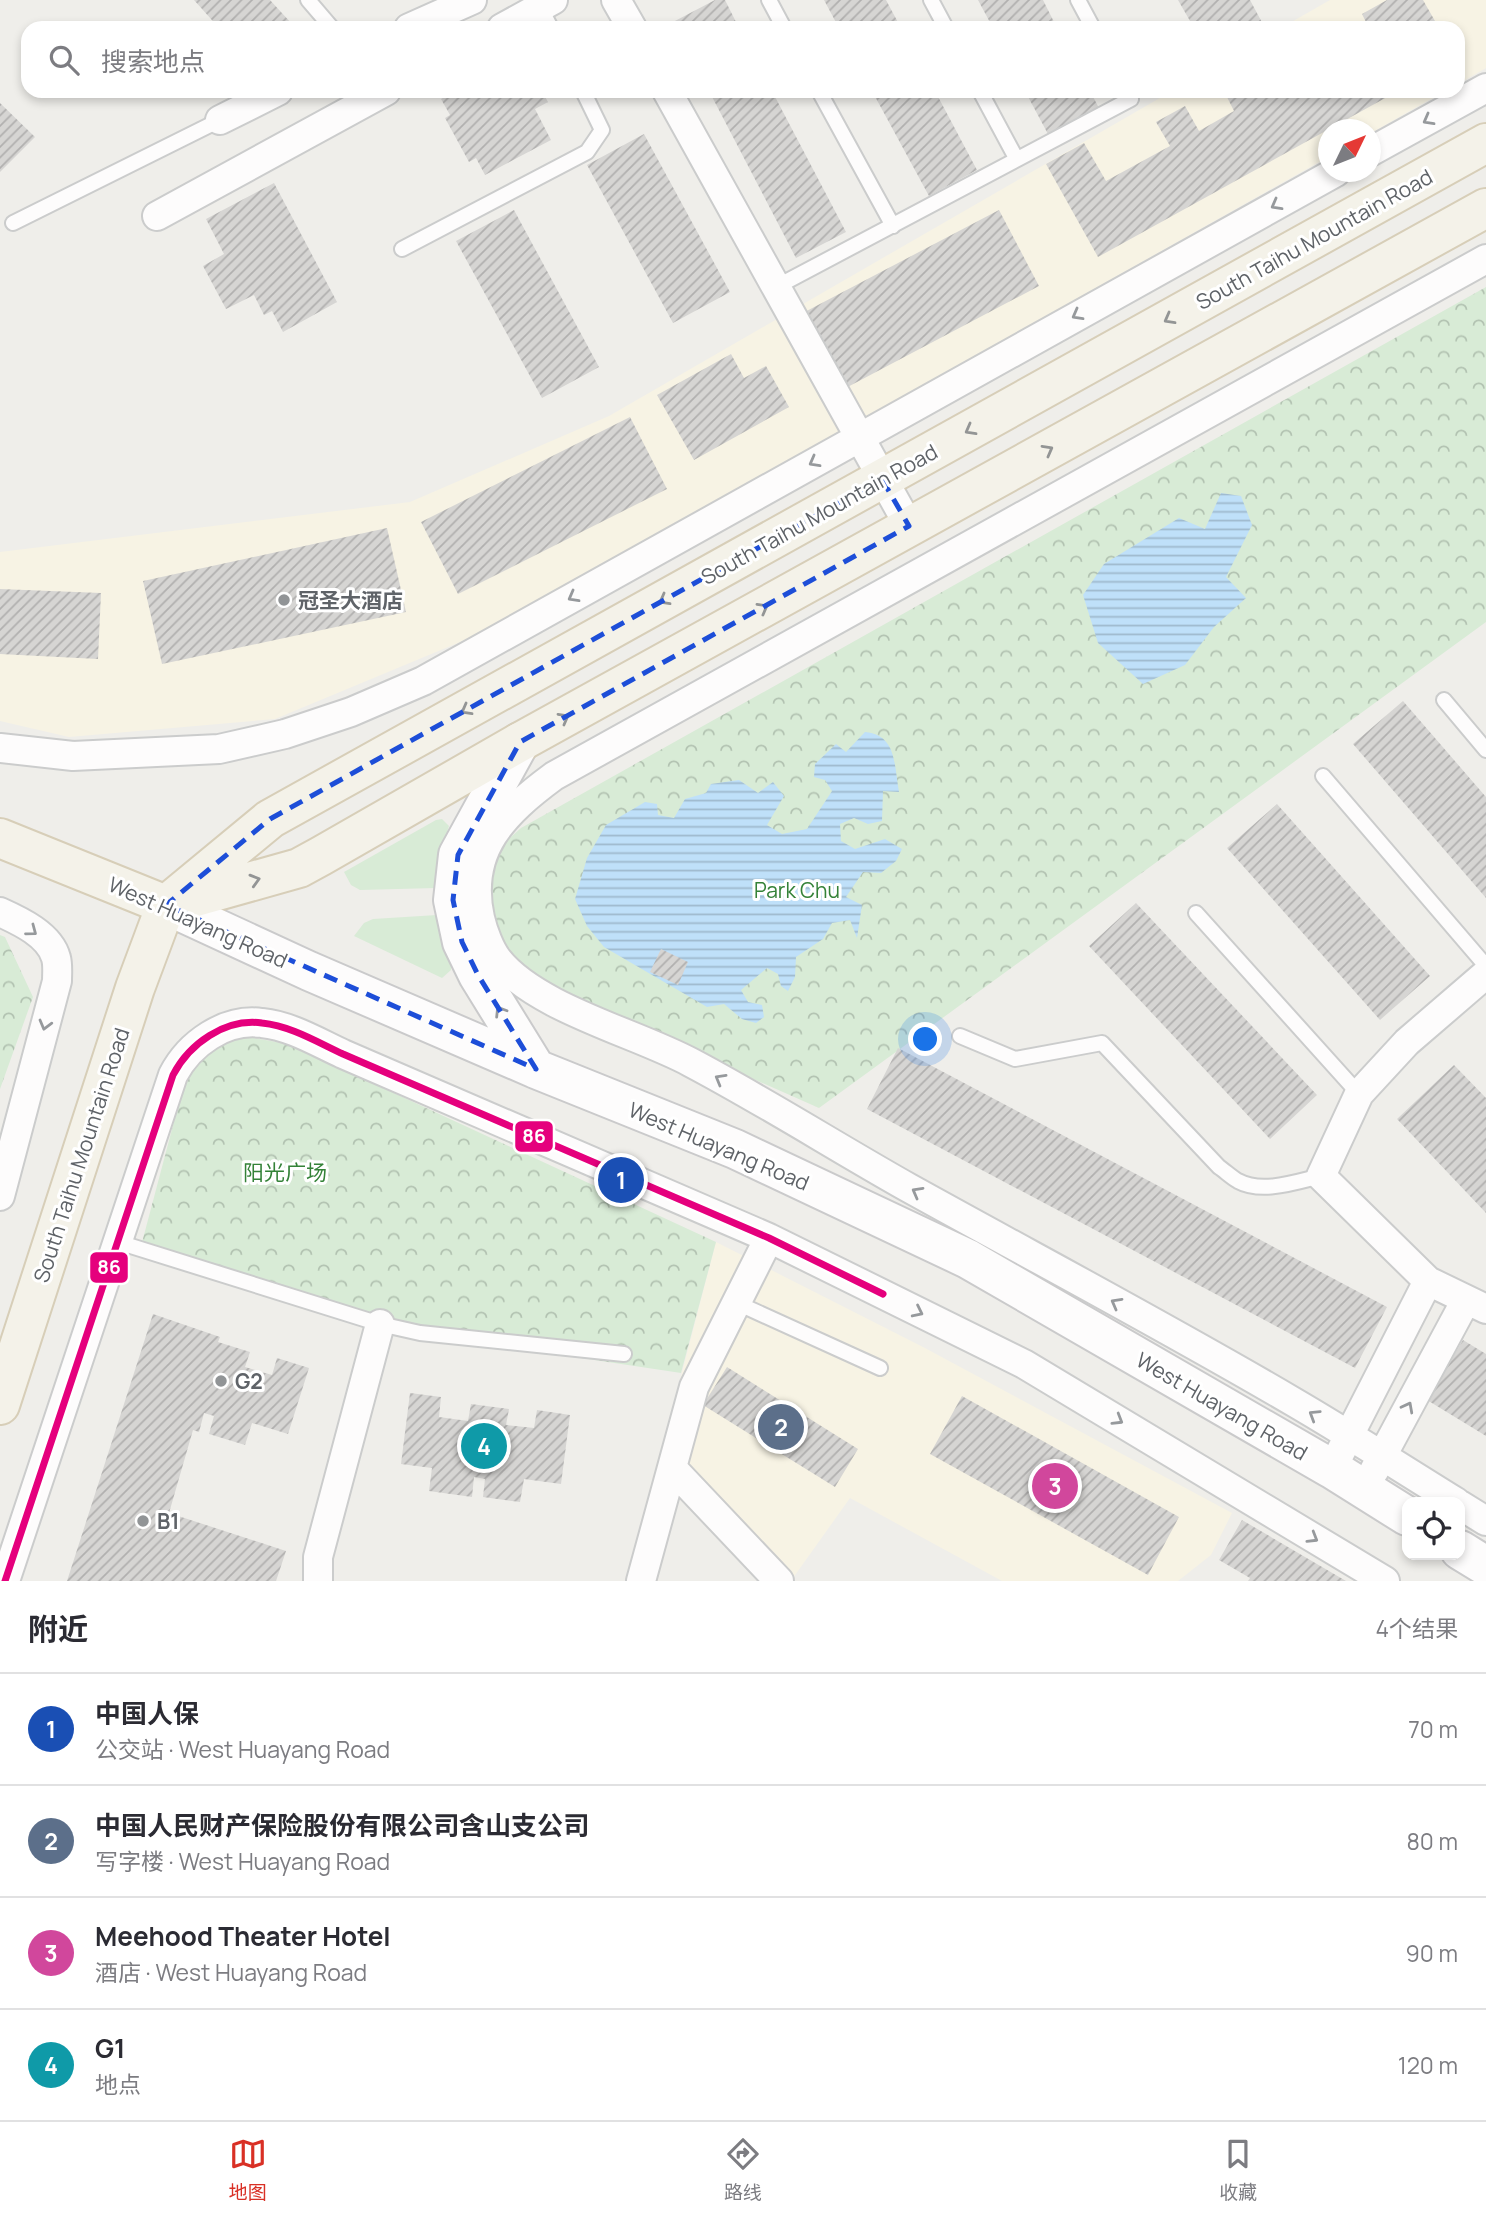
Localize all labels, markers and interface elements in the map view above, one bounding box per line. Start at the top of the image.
search box [21,21,1465,98]
icon: search [45,41,83,79]
text: 搜索地点 [101,43,205,79]
one-way arrow [1423,112,1436,125]
north arrow [1318,119,1381,182]
street label: South Taihu Mountain Road [1191,162,1437,316]
one-way arrow [1271,197,1283,210]
one-way arrow [1072,307,1085,320]
one-way arrow [1164,311,1177,324]
one-way arrow [965,422,978,435]
street label: South Taihu Mountain Road [696,437,942,591]
one-way arrow [1040,445,1053,458]
one-way arrow [809,454,822,467]
place label: 冠圣大酒店 [298,586,403,614]
one-way arrow [568,589,581,602]
marker: 冠圣大酒店 [276,592,292,608]
one-way arrow [659,592,672,605]
one-way arrow [755,602,768,616]
one-way arrow [460,702,473,715]
one-way arrow [557,713,569,726]
street label: West Huayang Road [104,870,292,974]
one-way arrow [249,874,261,888]
park label: Park Chu [754,876,840,904]
one-way arrow [25,922,37,935]
one-way arrow [496,1006,509,1019]
one-way arrow [39,1019,53,1031]
your location [908,1022,942,1056]
street label: South Taihu Mountain Road [27,1024,135,1286]
one-way arrow [715,1074,727,1087]
street label: West Huayang Road [625,1095,813,1197]
line badge: 86 [514,1120,554,1153]
text: 86 [522,1123,546,1149]
pin: 1 [598,1154,644,1206]
park label: 阳光广场 [243,1158,327,1186]
one-way arrow [912,1187,925,1201]
line badge: 86 [89,1251,129,1284]
text: 86 [97,1254,121,1280]
one-way arrow [1111,1298,1123,1311]
one-way arrow [911,1303,923,1317]
street label: West Huayang Road [1131,1346,1313,1466]
place label: G2 [235,1367,263,1395]
marker: G2 [213,1373,229,1389]
pin: 2 [758,1401,804,1453]
one-way arrow [1400,1402,1413,1415]
one-way arrow [1309,1410,1322,1423]
one-way arrow [1111,1412,1124,1425]
pin: 4 [461,1420,507,1472]
pin: 3 [1032,1460,1078,1512]
map controls [1402,1497,1465,1560]
button: locate [1402,1497,1465,1560]
place label: B1 [157,1507,179,1535]
marker: B1 [135,1513,151,1529]
one-way arrow [1305,1529,1318,1542]
text: 附近 [28,1608,88,1649]
text: 4个结果 [1375,1612,1458,1644]
text: 中国人保 [95,1695,199,1731]
text: 1 [46,1713,56,1745]
text: 70 m [1408,1713,1458,1745]
text: 公交站 · West Huayang Road [95,1733,390,1765]
text: 中国人民财产保险股份有限公司含山支公司 [95,1807,589,1843]
text: 2 [44,1825,58,1857]
text: 80 m [1407,1825,1458,1857]
text: 写字楼 · West Huayang Road [95,1845,390,1877]
text: Meehood Theater Hotel [95,1918,391,1954]
text: 3 [44,1937,58,1969]
text: 90 m [1406,1937,1458,1969]
text: 酒店 · West Huayang Road [95,1956,367,1988]
text: G1 [95,2030,125,2066]
text: 4 [44,2049,58,2081]
text: 120 m [1398,2049,1458,2081]
text: 地点 [95,2068,141,2100]
tab: 地图 [229,2135,267,2205]
tab: 路线 [724,2135,762,2205]
tab: 收藏 [1219,2135,1257,2205]

